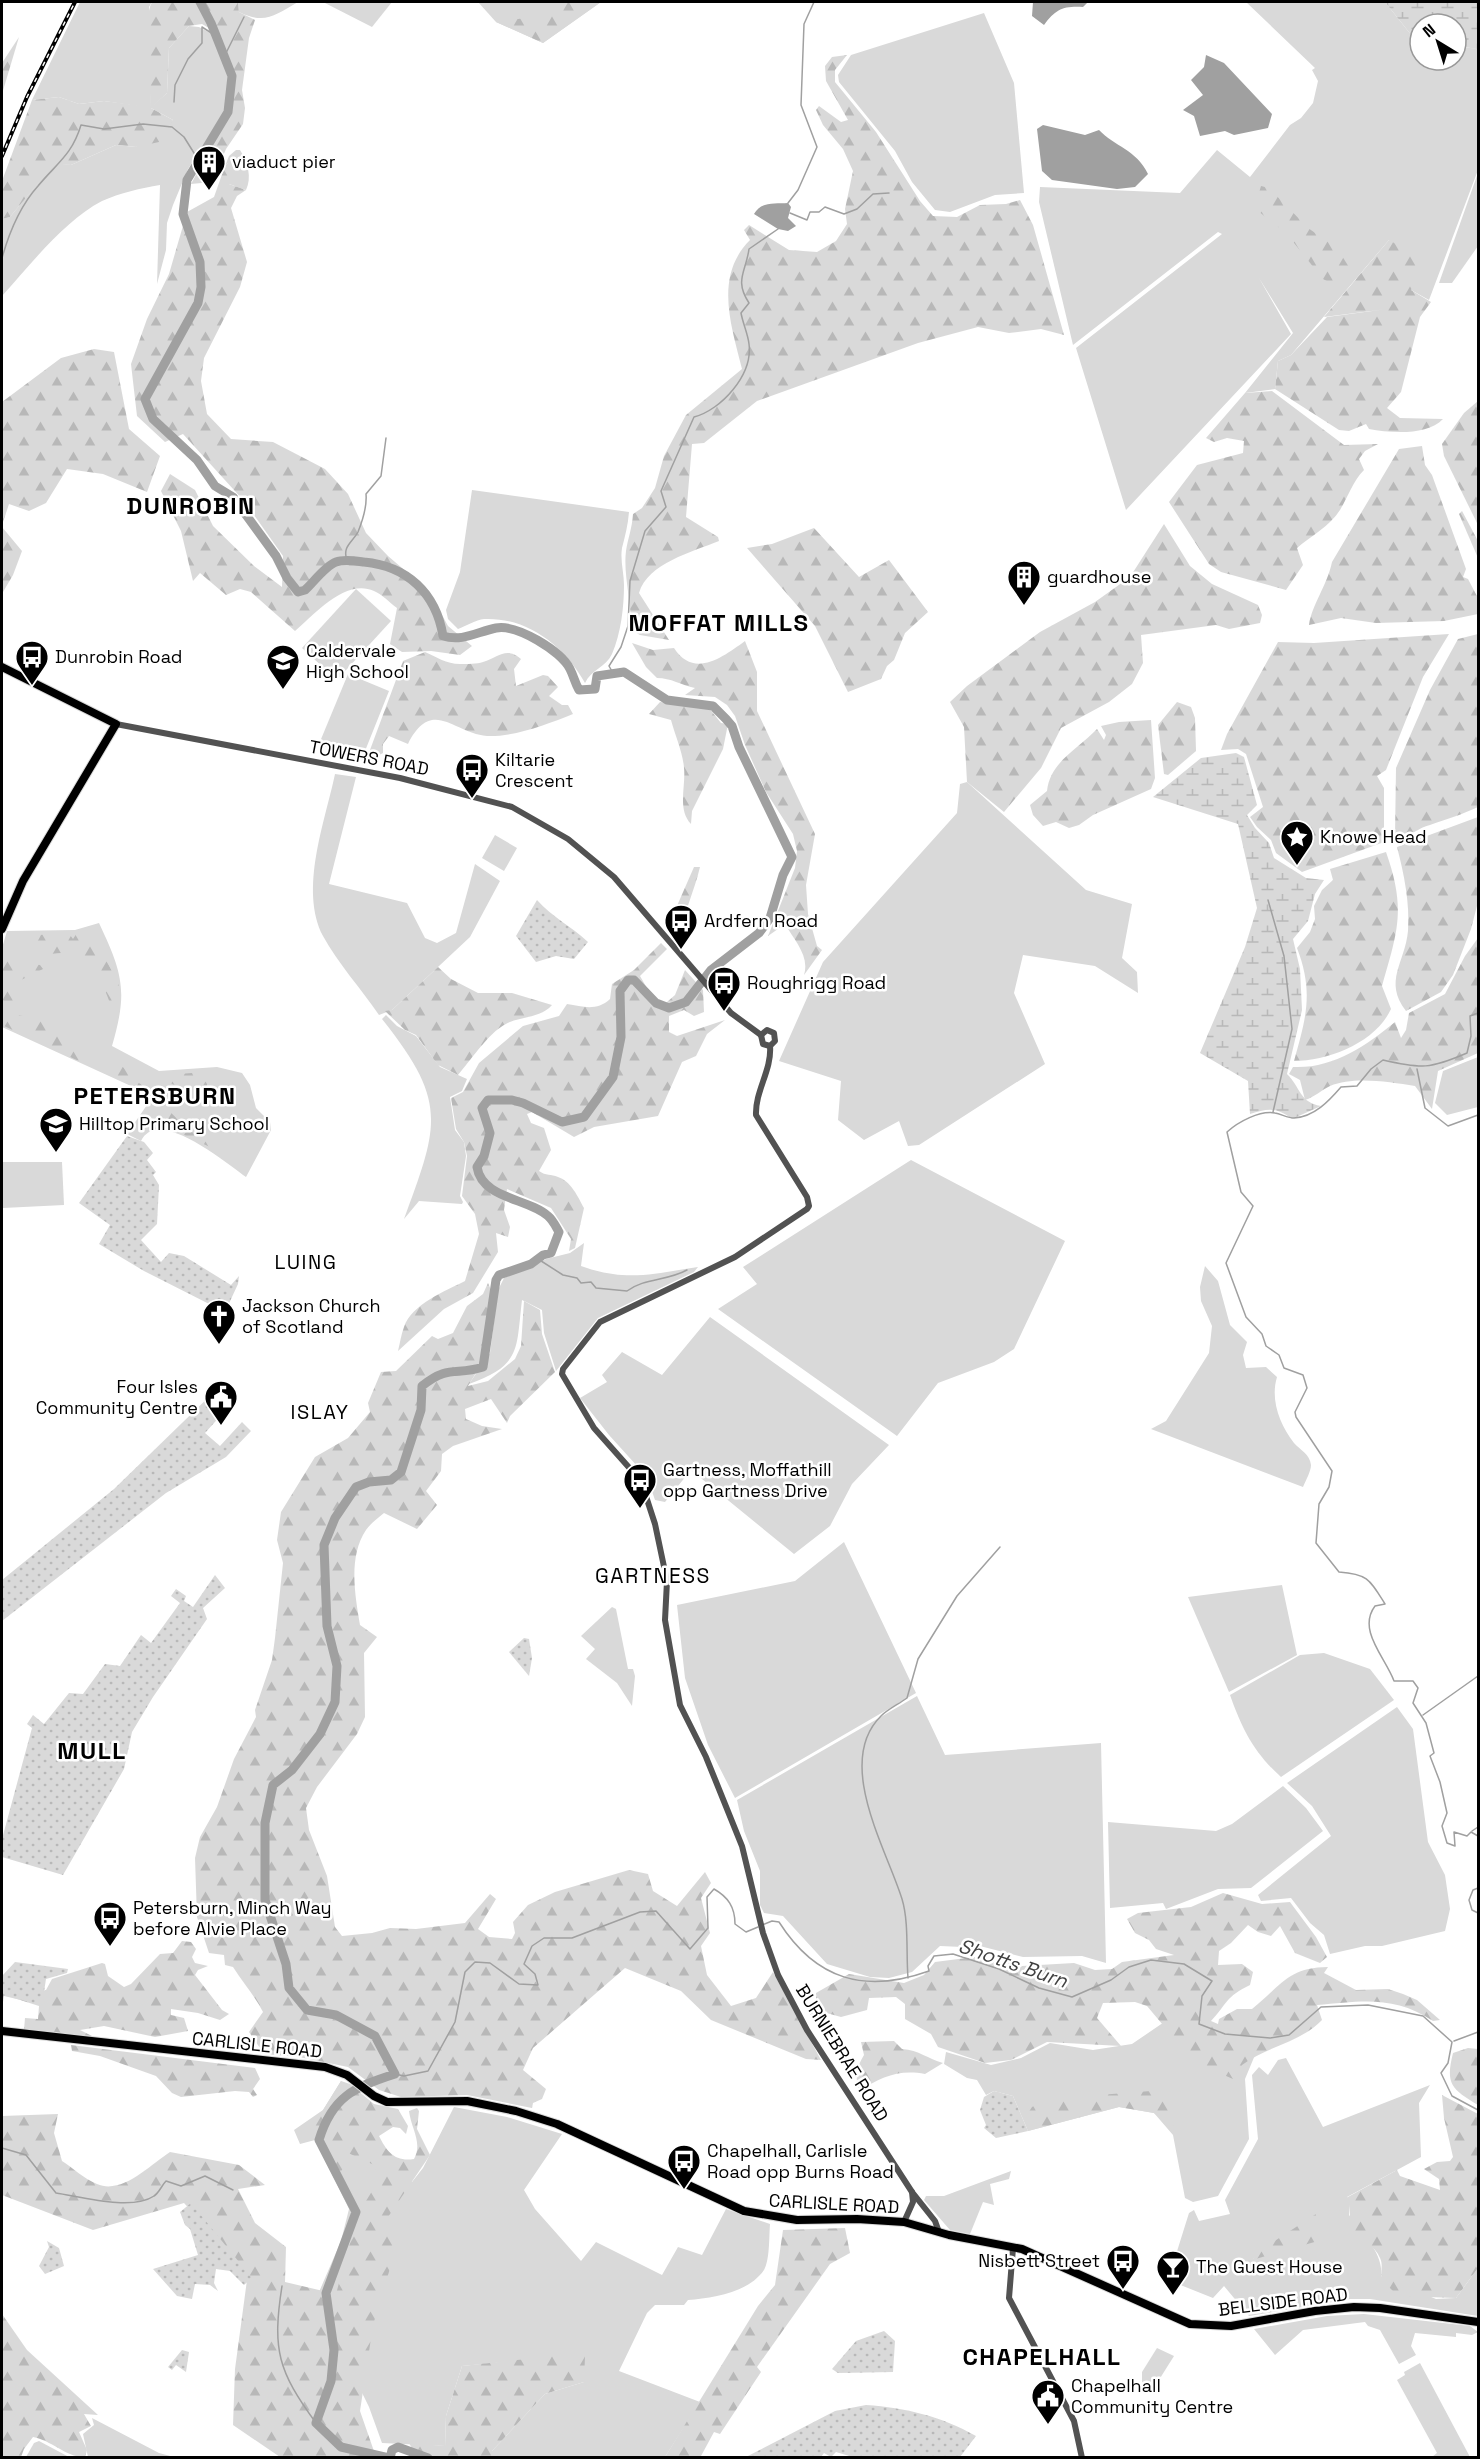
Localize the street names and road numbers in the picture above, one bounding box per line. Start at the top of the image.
street label: TOWERS ROAD [307,735,431,780]
street label: BURNIEBRAE ROAD [791,1980,894,2126]
street label: CARLISLE ROAD [191,2026,323,2063]
street label: CARLISLE ROAD [768,2189,900,2218]
street label: BELLSIDE ROAD [1217,2282,1349,2321]

